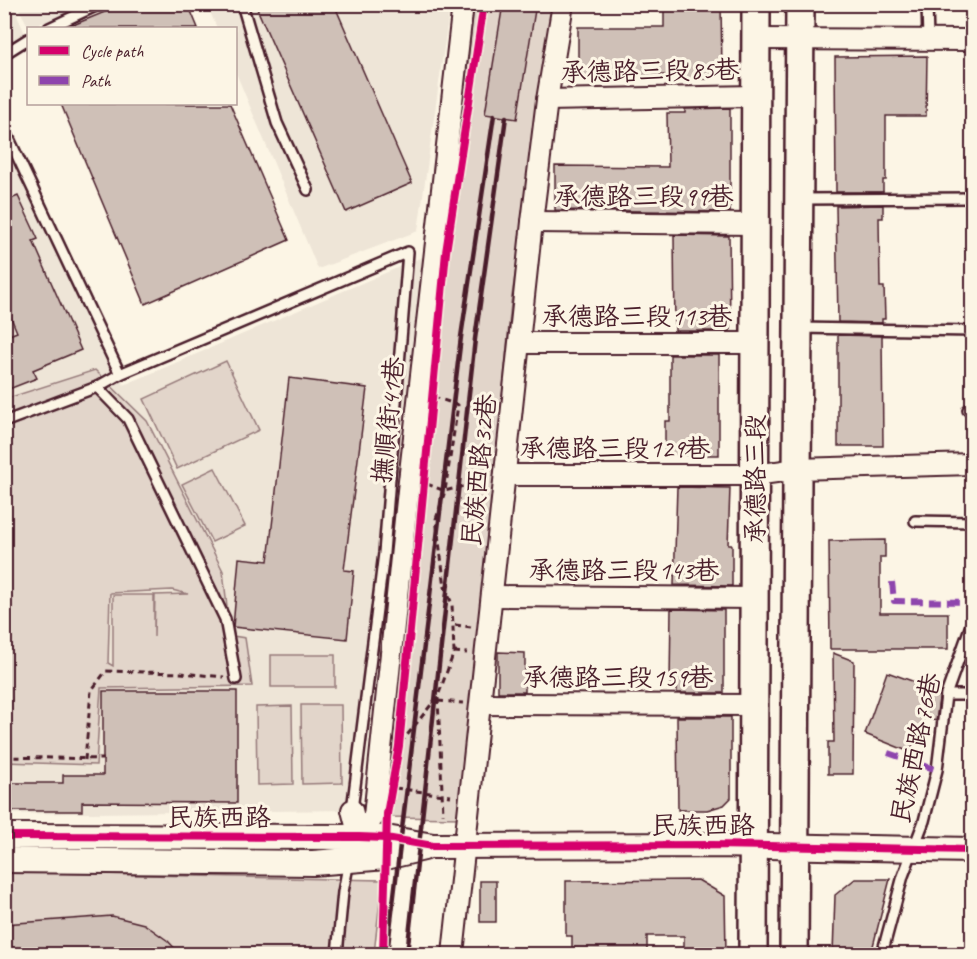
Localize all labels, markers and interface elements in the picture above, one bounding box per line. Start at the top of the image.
legend [27,27,237,105]
text: Cycle path [81,40,144,62]
street label: 承德路三段85巷 [560,53,740,89]
text: Path [81,70,111,92]
street label: 承德路三段99巷 [554,180,734,213]
street label: 承德路三段113巷 [541,300,733,333]
street label: 撫順街41巷 [365,355,411,485]
street label: 民族西路32巷 [455,392,503,548]
street label: 承德路三段 [739,414,772,544]
street label: 承德路三段129巷 [519,432,711,465]
street label: 承德路三段143巷 [528,554,720,587]
street label: 承德路三段159巷 [522,661,714,694]
street label: 民族西路76巷 [884,670,948,826]
street label: 民族西路 [167,801,271,834]
street label: 民族西路 [651,809,755,842]

